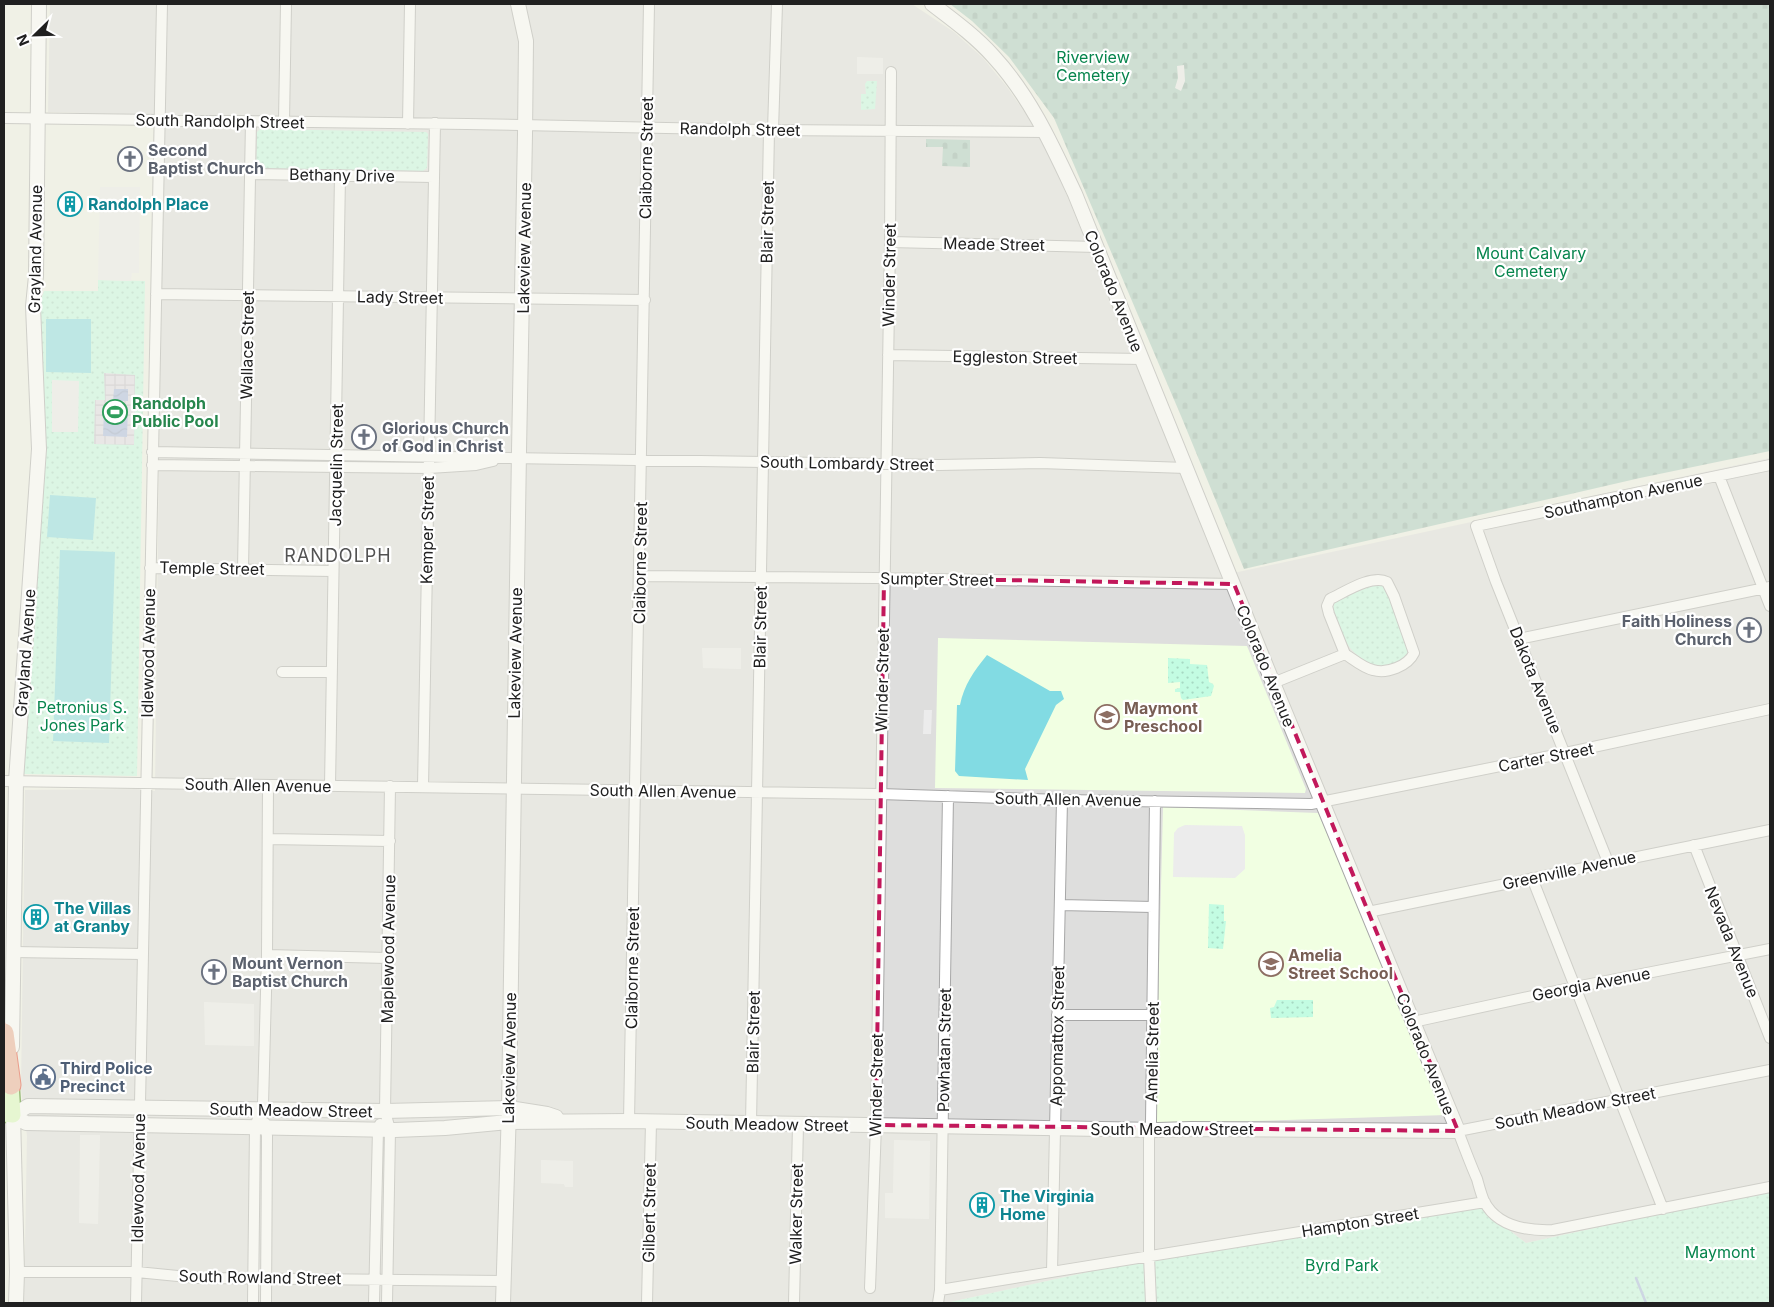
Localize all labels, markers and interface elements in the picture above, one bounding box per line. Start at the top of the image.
north arrow [10,10,60,60]
text: N [13,32,32,49]
park label: Riverview Cemetery [1056,47,1130,85]
street label: Claiborne Street [635,97,657,219]
street label: South Randolph Street [135,110,305,132]
street label: Randolph Street [679,118,801,140]
place label: Second Baptist Church [148,140,264,178]
church icon: Second Baptist Church [117,146,143,172]
street label: Bethany Drive [289,164,395,186]
street label: Blair Street [756,180,778,264]
street label: Lakeview Avenue [513,182,535,314]
street label: Grayland Avenue [24,185,46,313]
building icon: Randolph Place [57,191,83,217]
place label: Randolph Place [88,194,209,214]
street label: Winder Street [878,223,900,327]
street label: Colorado Avenue [1080,227,1148,355]
street label: Meade Street [943,233,1045,255]
park label: Mount Calvary Cemetery [1476,243,1586,281]
street label: Lady Street [357,286,443,308]
street label: Wallace Street [236,290,258,400]
street label: Eggleston Street [952,346,1078,368]
place label: Randolph Public Pool [132,393,218,431]
sports icon: Randolph Public Pool [102,399,128,425]
street label: Jacquelin Street [325,403,347,527]
place label: Glorious Church of God in Christ [382,418,509,456]
church icon: Glorious Church of God in Christ [351,424,377,450]
street label: South Lombardy Street [760,451,934,475]
street label: Southampton Avenue [1542,469,1704,523]
street label: Kemper Street [416,476,438,584]
street label: Claiborne Street [629,502,651,624]
district label: RANDOLPH [284,545,392,566]
street label: Temple Street [159,557,265,579]
street label: Sumpter Street [880,568,994,590]
street label: Blair Street [749,585,771,669]
street label: Lakeview Avenue [504,587,526,719]
street label: Grayland Avenue [11,588,39,718]
street label: Idlewood Avenue [137,588,159,718]
street label: Colorado Avenue [1232,602,1300,730]
place label: Faith Holiness Church [1622,611,1732,649]
church icon: Faith Holiness Church [1736,617,1762,643]
street label: Dakota Avenue [1505,624,1567,736]
street label: Winder Street [871,628,893,732]
park label: Petronius S. Jones Park [37,697,127,735]
place label: Maymont Preschool [1124,698,1202,736]
school or university icon: Maymont Preschool [1094,704,1120,730]
street label: Carter Street [1496,738,1596,776]
street label: South Allen Avenue [184,774,332,796]
street label: South Allen Avenue [589,780,737,802]
street label: South Allen Avenue [994,788,1142,810]
street label: Greenville Avenue [1500,846,1638,894]
street label: Maplewood Avenue [377,875,399,1023]
street label: Nevada Avenue [1701,883,1763,1001]
place label: The Villas at Granby [54,898,131,936]
building icon: The Villas at Granby [23,904,49,930]
street label: Claiborne Street [621,907,643,1029]
place label: Amelia Street School [1288,945,1393,983]
school or university icon: Amelia Street School [1258,951,1284,977]
place label: Mount Vernon Baptist Church [232,953,348,991]
church icon: Mount Vernon Baptist Church [201,959,227,985]
street label: Georgia Avenue [1530,963,1652,1005]
street label: Appomattox Street [1046,965,1068,1107]
street label: Powhatan Street [933,988,955,1112]
street label: Blair Street [742,990,764,1074]
street label: Colorado Avenue [1392,990,1460,1118]
street label: Lakeview Avenue [498,992,520,1124]
street label: Amelia Street [1141,1001,1163,1103]
street label: Winder Street [865,1033,887,1137]
place label: Third Police Precinct [60,1058,153,1096]
public building icon: Third Police Precinct [30,1064,56,1090]
street label: South Meadow Street [1493,1083,1657,1133]
street label: South Meadow Street [209,1099,373,1121]
street label: Idlewood Avenue [127,1113,149,1243]
street label: South Meadow Street [685,1113,849,1135]
street label: South Meadow Street [1090,1119,1254,1139]
street label: Gilbert Street [638,1163,660,1263]
street label: Walker Street [785,1163,807,1265]
place label: The Virginia Home [1000,1186,1094,1224]
building icon: The Virginia Home [969,1192,995,1218]
street label: Hampton Street [1300,1203,1420,1241]
park label: Maymont [1685,1242,1755,1262]
park label: Byrd Park [1305,1255,1379,1275]
street label: South Rowland Street [178,1266,342,1288]

